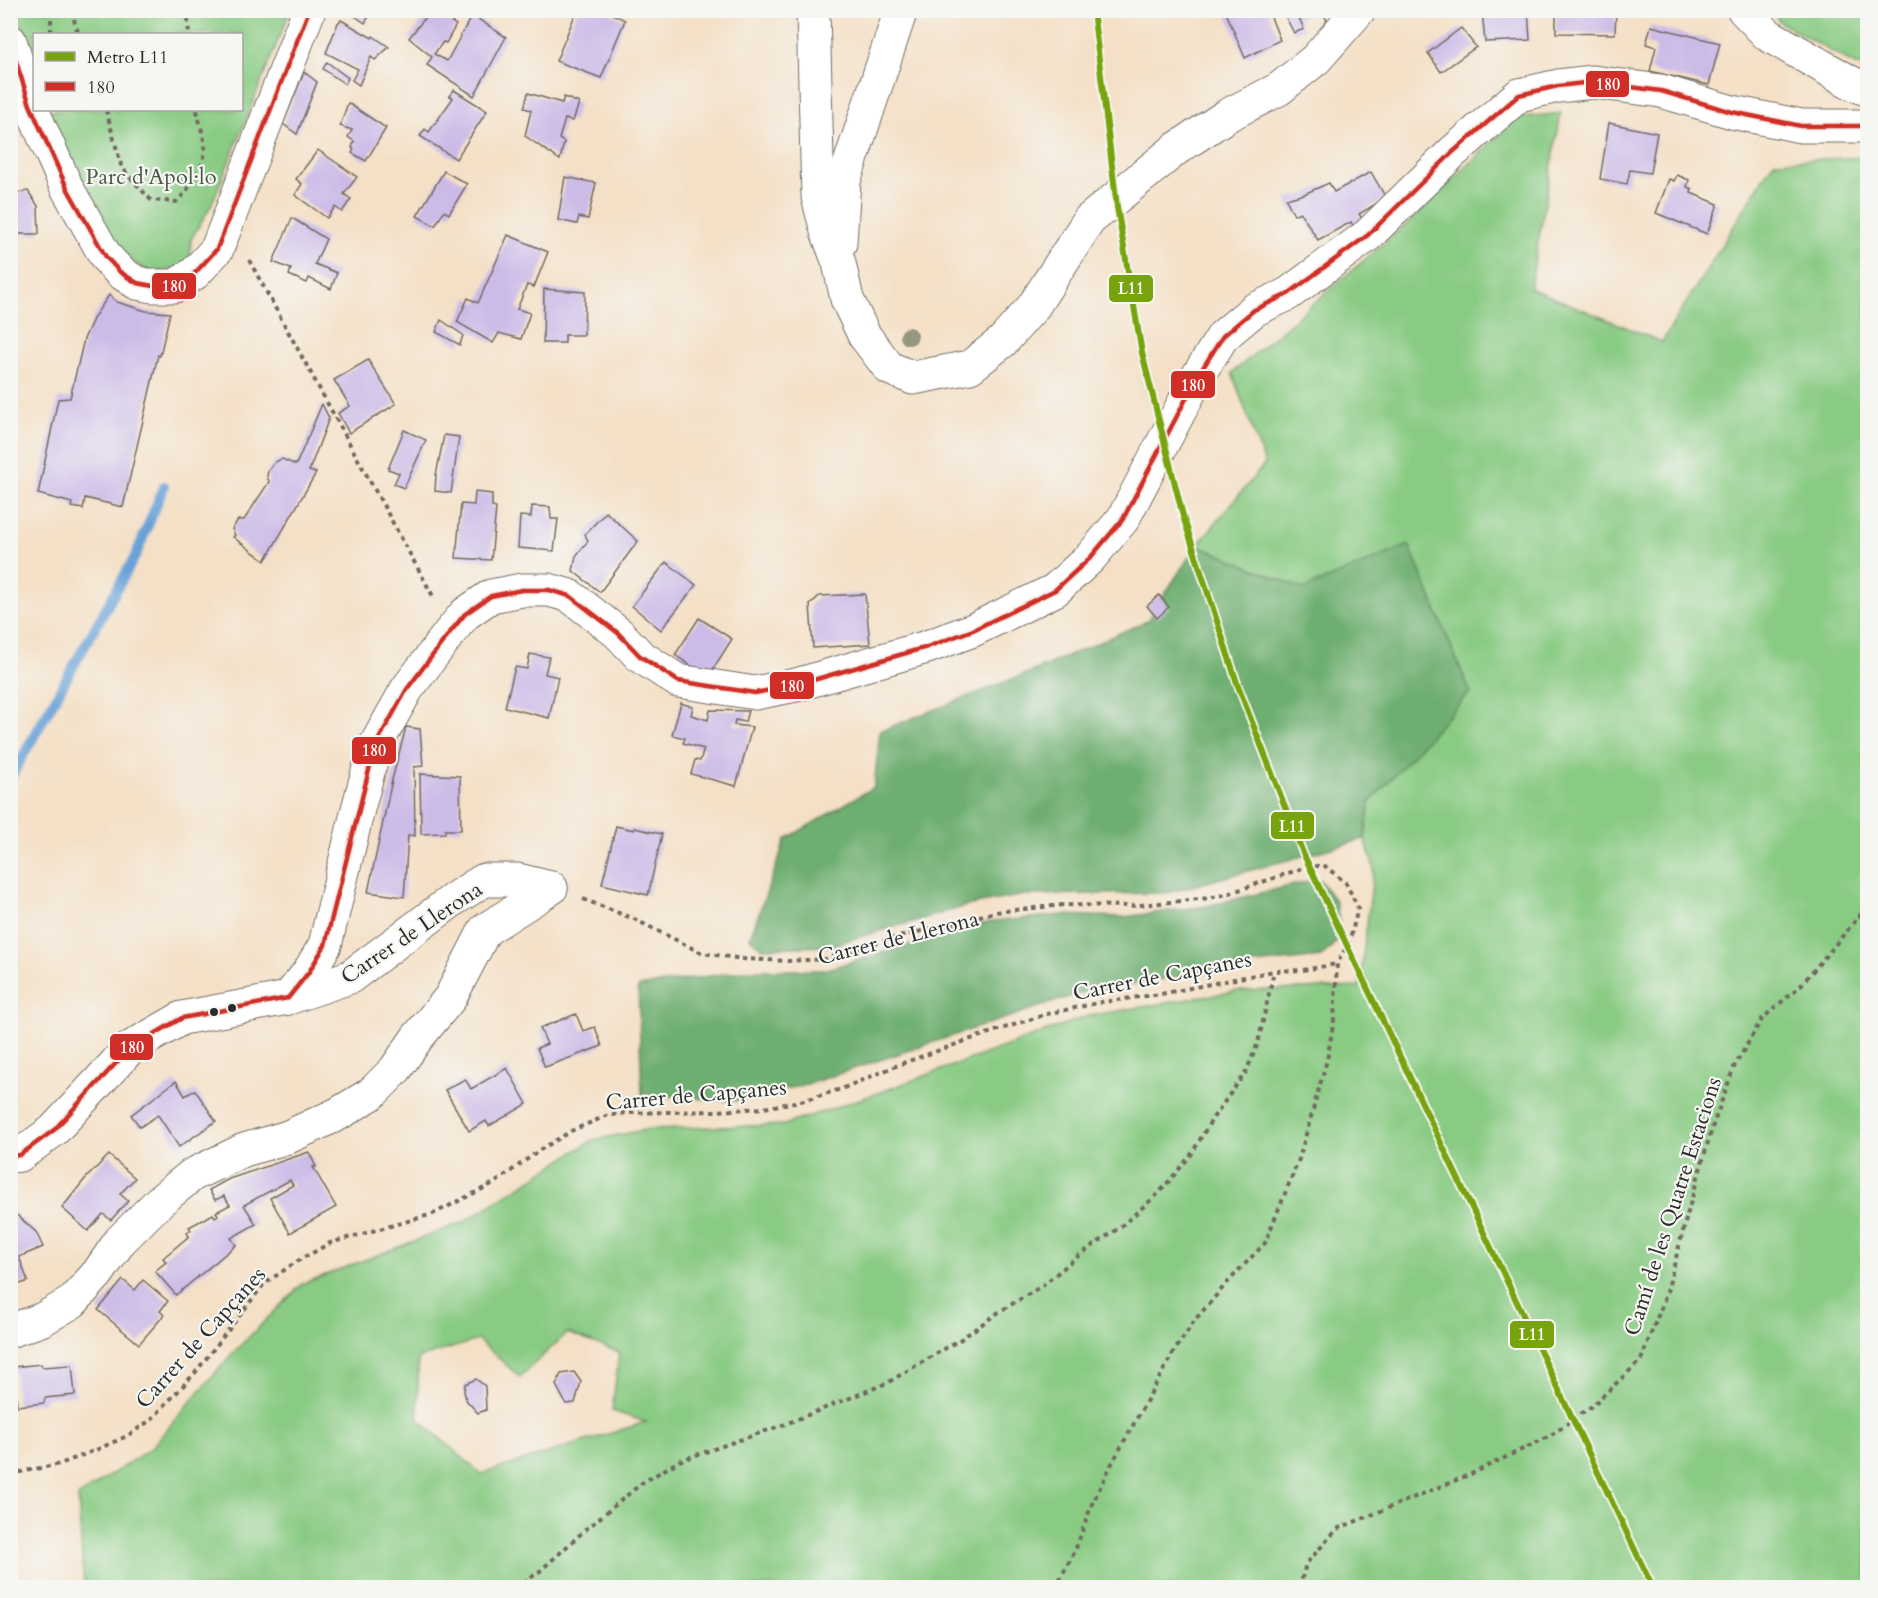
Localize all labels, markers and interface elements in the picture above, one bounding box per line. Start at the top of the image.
legend [33,33,243,111]
text: Metro L11 [87,45,168,70]
line badge: 180 [1585,70,1630,98]
text: 180 [1596,74,1620,96]
text: 180 [87,75,115,100]
park label: Parc d'Apol·lo [85,162,217,192]
line badge: 180 [151,272,197,300]
line badge: L11 [1108,274,1154,303]
text: 180 [162,276,186,298]
text: L11 [1118,278,1144,300]
line badge: 180 [1170,370,1216,399]
text: 180 [1181,375,1205,397]
line badge: 180 [769,671,815,700]
text: 180 [780,676,804,698]
line badge: 180 [351,736,397,765]
text: 180 [362,740,386,762]
line badge: L11 [1270,811,1315,840]
text: L11 [1279,816,1305,838]
street label: Carrer de Llerona [335,874,489,991]
street label: Carrer de Llerona [815,903,982,972]
street label: Carrer de Capçanes [1070,944,1254,1008]
unlabelled marker [226,1002,238,1014]
unlabelled marker [208,1006,220,1018]
line badge: 180 [109,1033,154,1061]
text: 180 [120,1037,144,1059]
street label: Carrer de Capçanes [604,1072,788,1118]
street label: Camí de les Quatre Estacions [1617,1073,1729,1339]
street label: Carrer de Capçanes [129,1260,273,1415]
line badge: L11 [1509,1320,1555,1349]
text: L11 [1519,1324,1545,1346]

